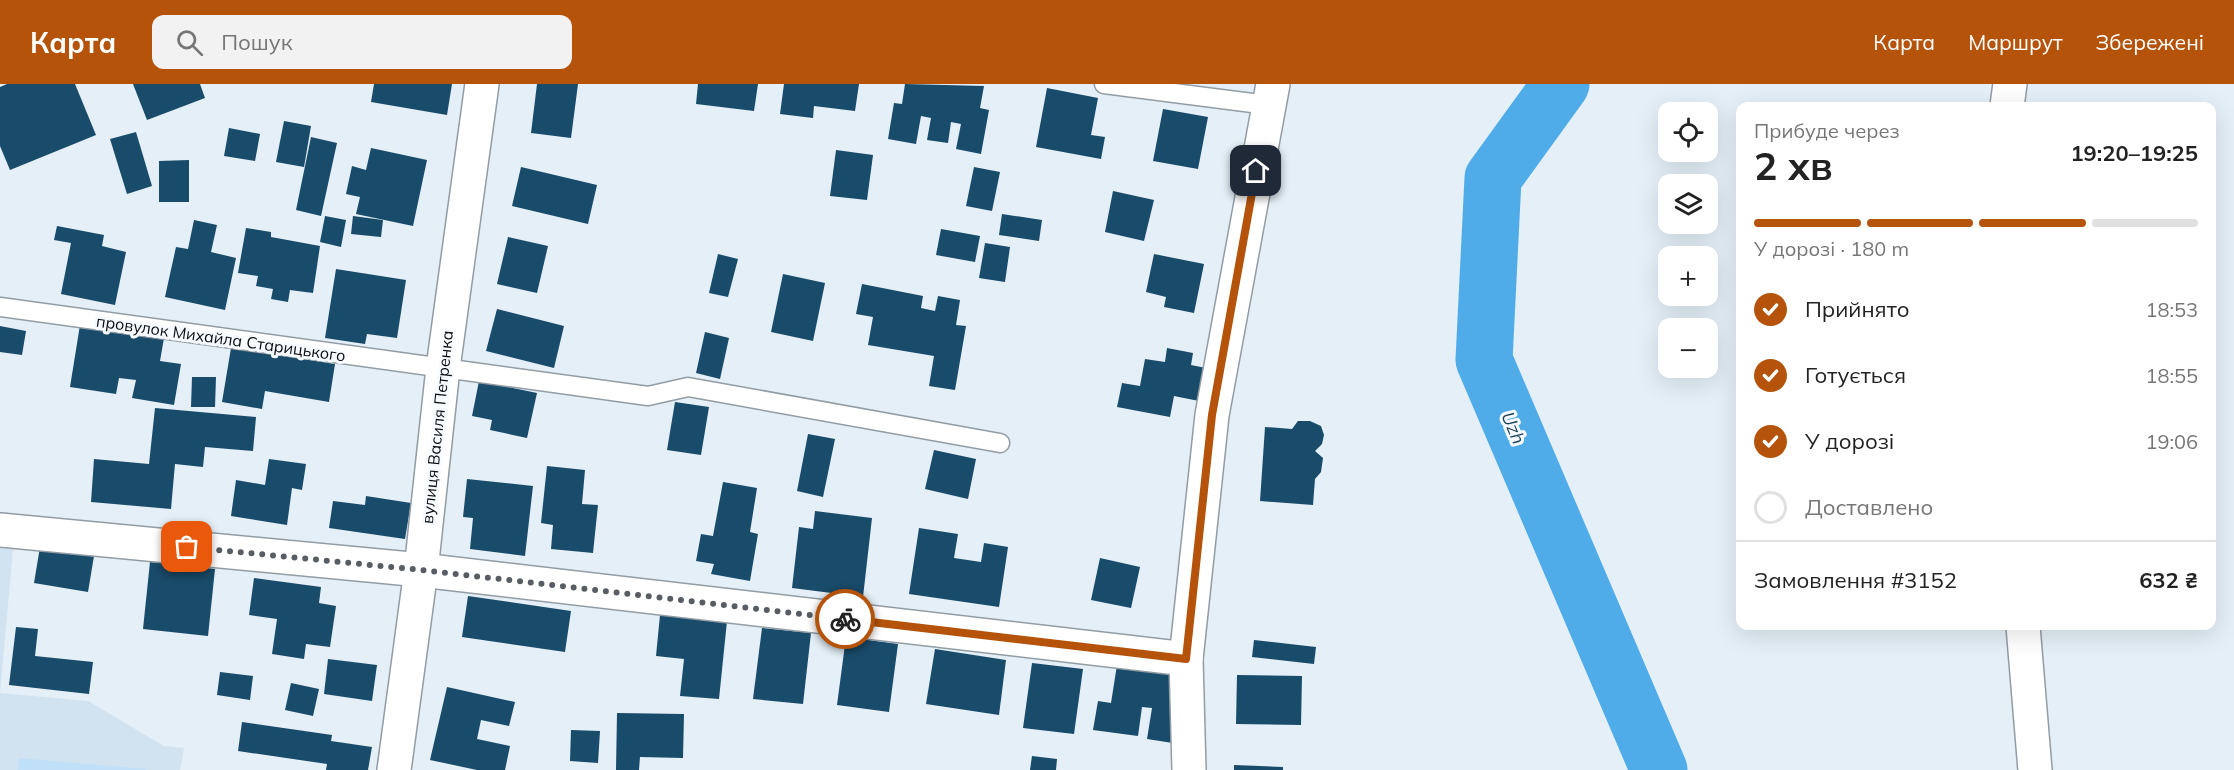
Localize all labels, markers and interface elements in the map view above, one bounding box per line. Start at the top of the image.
search box [152,15,572,69]
text: Карта [30,25,116,60]
icon: search [173,26,206,59]
text: Пошук [221,28,292,56]
text: Карта [1873,29,1935,55]
text: Маршрут [1968,29,2063,55]
text: Збережені [2096,29,2204,55]
map controls [1658,102,1718,378]
button: locate [1658,102,1718,162]
text: Прибуде через [1754,118,1900,143]
text: 19:20–19:25 [2070,139,2198,167]
text: 2 хв [1754,141,1833,190]
pin [1230,145,1281,196]
icon: home [1239,154,1272,187]
button: layers [1658,174,1718,234]
text: У дорозі · 180 m [1754,236,1909,261]
button: + [1658,246,1718,306]
icon: check [1754,293,1787,326]
text: Прийнято [1805,295,1909,323]
text: 18:53 [2145,297,2198,322]
street label: провулок Михайла Старицького [95,311,347,365]
button: − [1658,318,1718,378]
street label: вулиця Василя Петренка [417,329,457,525]
icon: check [1754,359,1787,392]
text: Готується [1805,361,1906,389]
text: 18:55 [2145,363,2198,388]
water label: Uzh [1496,408,1530,448]
icon: check [1754,425,1787,458]
text: У дорозі [1805,427,1894,455]
text: 19:06 [2145,429,2198,454]
text: Доставлено [1805,493,1933,521]
pin [161,521,212,572]
icon: bag [170,530,203,563]
text: Замовлення #3152 [1754,566,1957,594]
text: 632 ₴ [2139,566,2198,594]
courier [815,589,875,649]
icon: bike [829,603,862,636]

